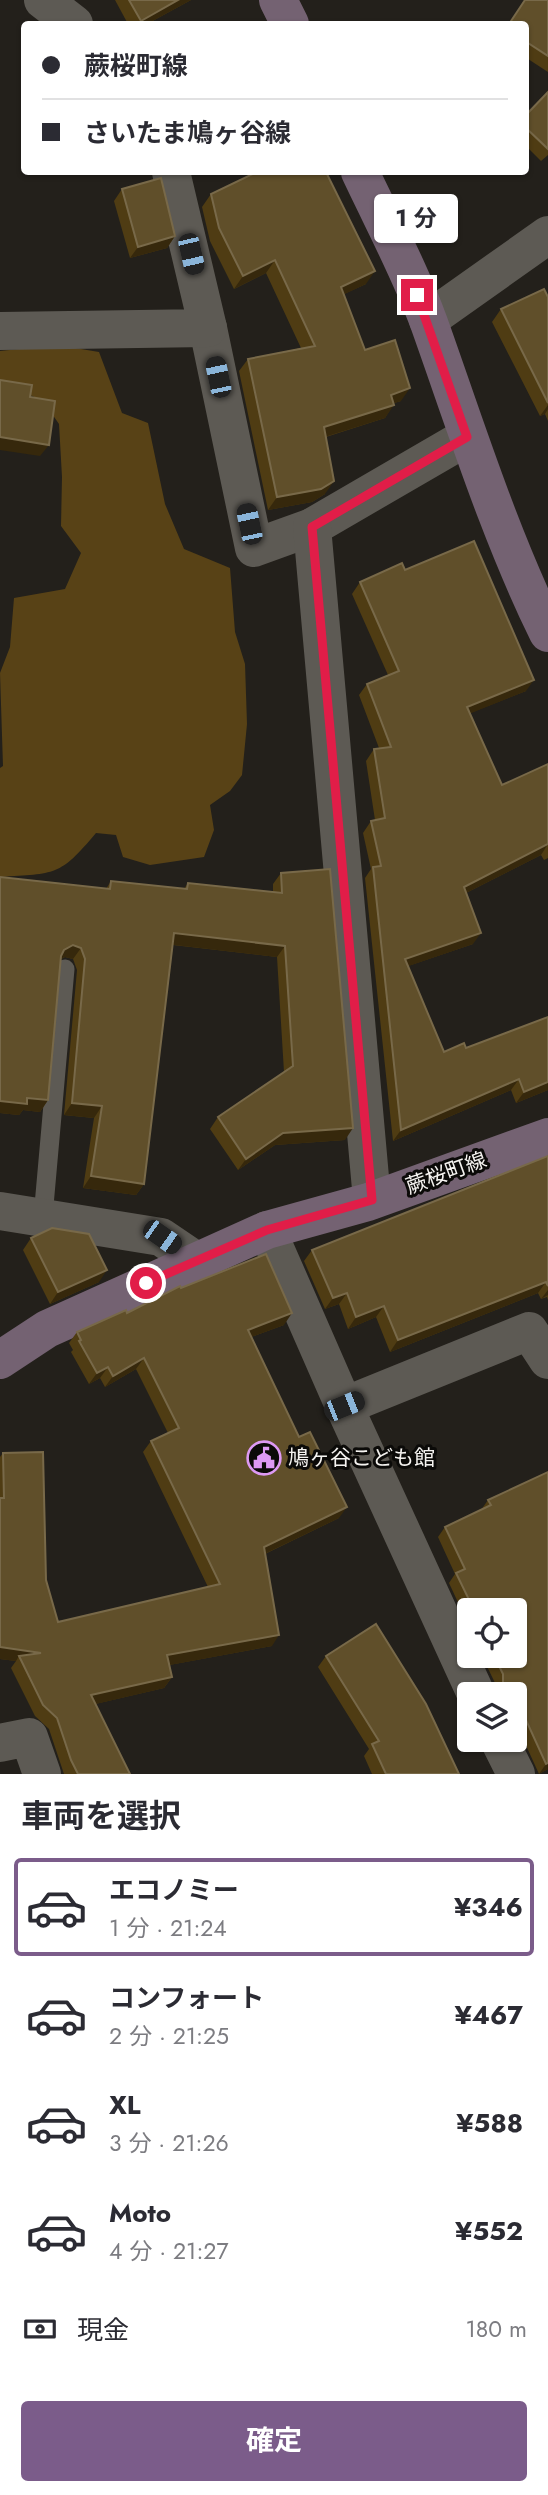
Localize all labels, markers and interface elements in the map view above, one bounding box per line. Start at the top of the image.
text: 蕨桜町線 [84,47,188,85]
text: さいたま鳩ヶ谷線 [84,114,291,152]
callout: 1 分 [375,194,459,243]
text: 1 分 [395,201,437,235]
car [177,231,206,277]
route end [401,279,433,311]
car [204,354,233,400]
car [235,501,264,547]
street label: 蕨桜町線 [401,1145,491,1201]
car [139,1216,186,1258]
route start [130,1267,162,1299]
car [321,1388,368,1424]
public building icon: 鳩ヶ谷こども館 [245,1439,283,1477]
place label: 鳩ヶ谷こども館 [288,1443,435,1473]
map controls [457,1598,527,1752]
button: locate [457,1598,527,1668]
button: layers [457,1682,527,1752]
text: 車両を選択 [21,1793,181,1839]
text: エコノミー [109,1871,239,1909]
icon: car [25,1876,88,1939]
text: ¥346 [454,1888,523,1926]
text: 1 分 · 21:24 [109,1911,227,1945]
text: コンフォート [109,1979,264,2017]
icon: car [25,1984,88,2047]
text: ¥467 [454,1996,523,2034]
text: 2 分 · 21:25 [109,2019,229,2053]
text: XL [109,2086,141,2124]
icon: car [25,2092,88,2155]
text: ¥588 [456,2104,523,2142]
text: 3 分 · 21:26 [109,2126,229,2160]
text: Moto [109,2194,171,2232]
icon: car [25,2200,88,2263]
text: ¥552 [455,2212,523,2250]
text: 4 分 · 21:27 [109,2234,229,2268]
icon: cash [21,2310,59,2348]
text: 現金 [77,2311,129,2349]
text: 180 m [465,2312,527,2346]
button: 確定 [21,2401,527,2481]

